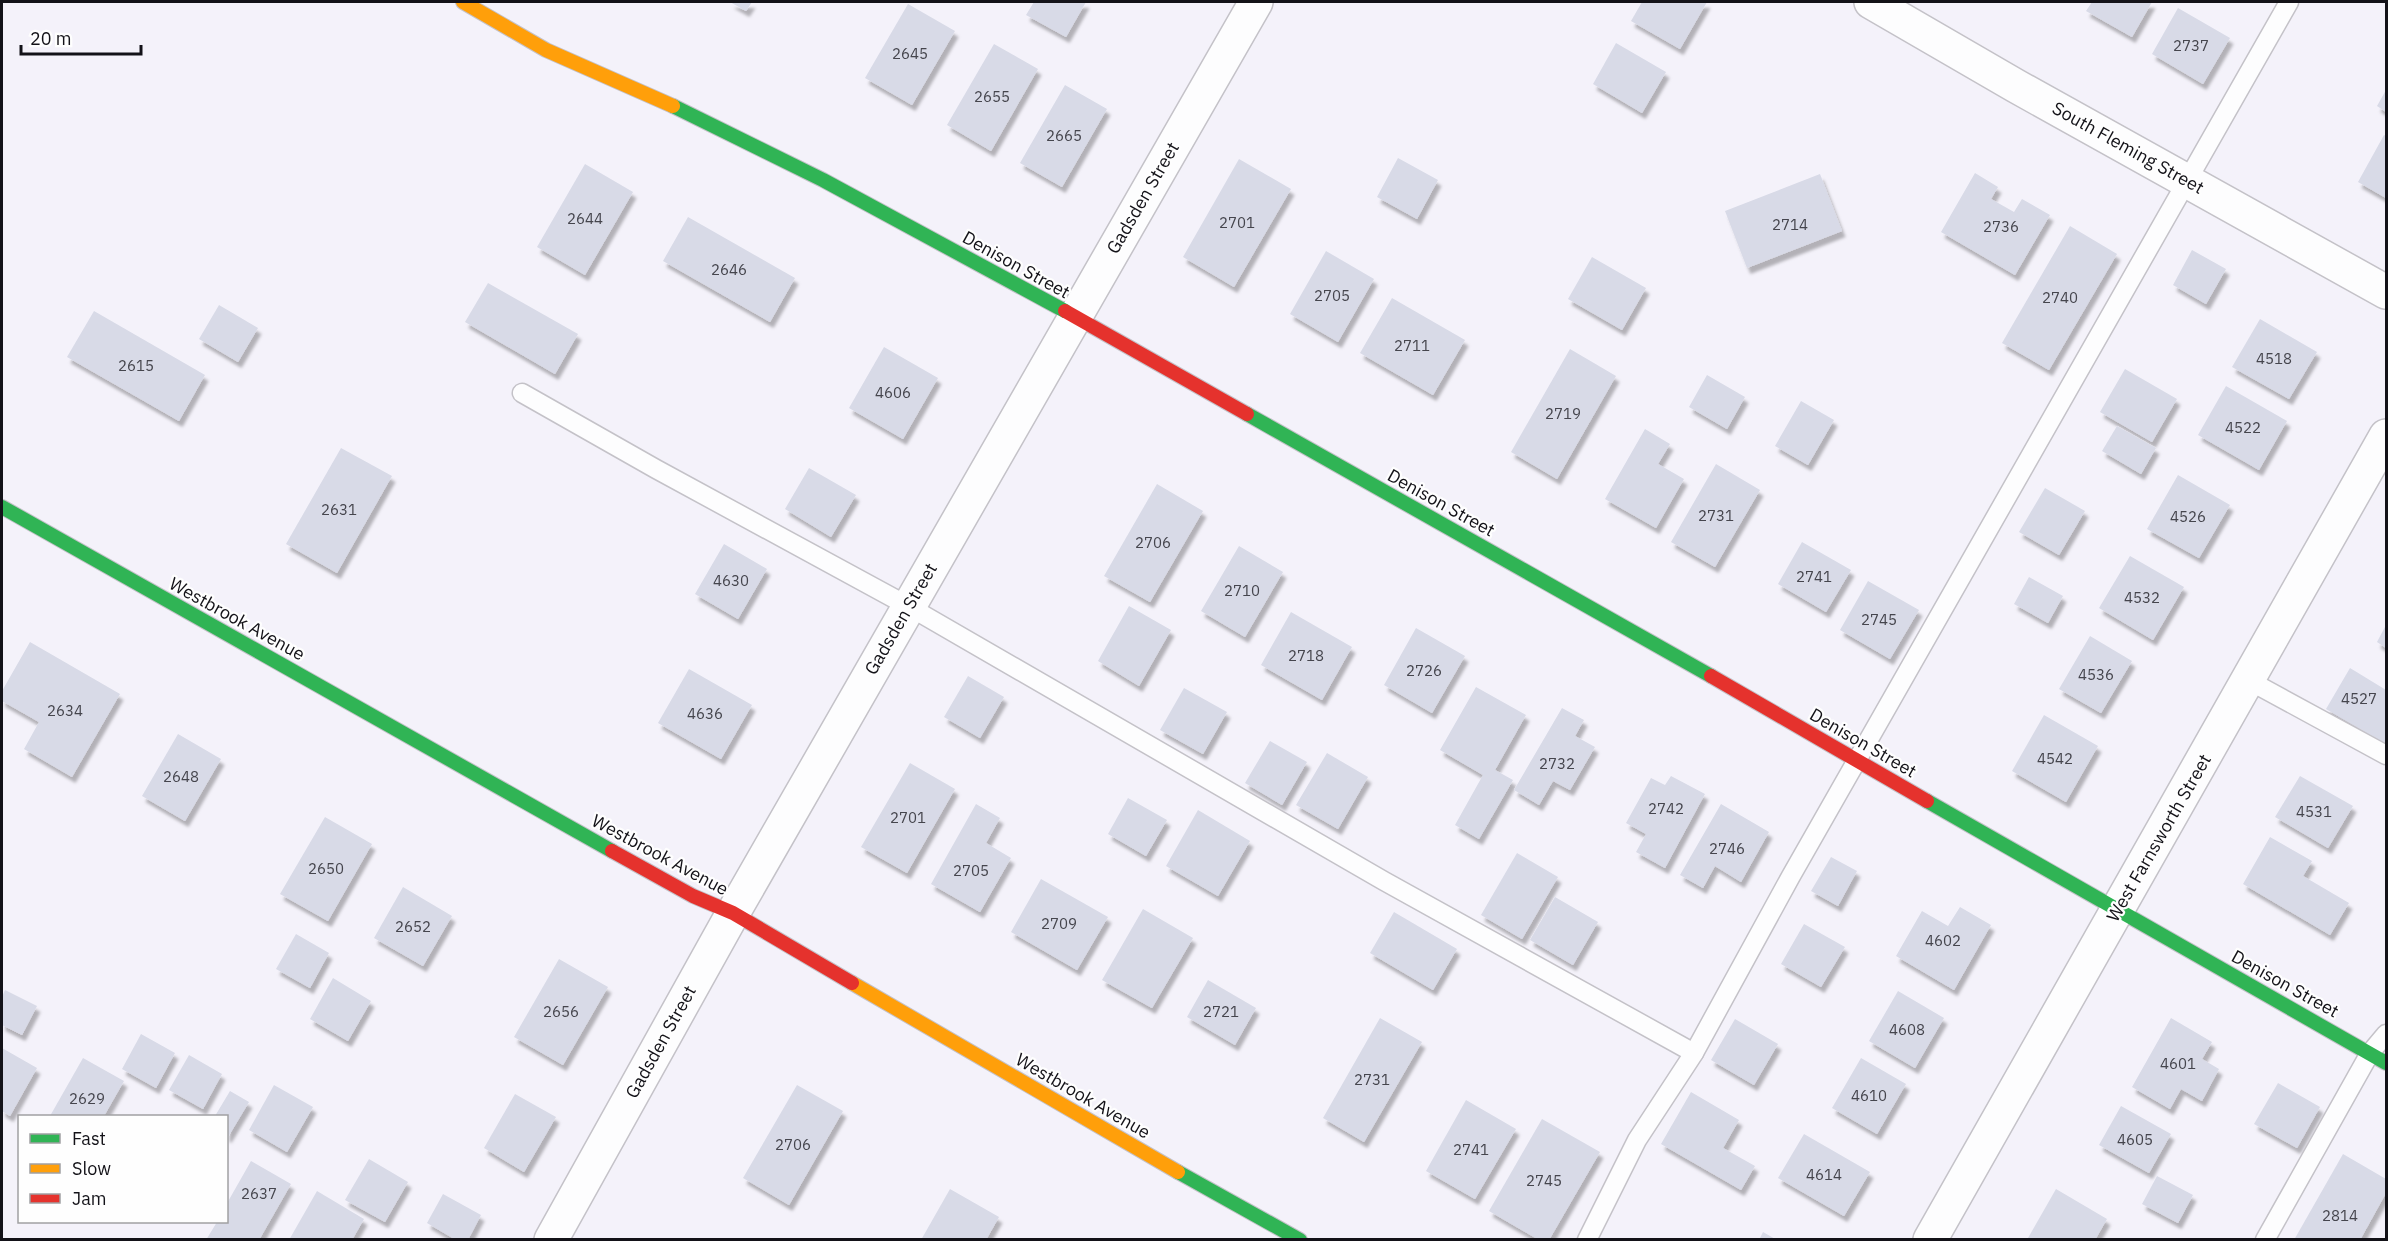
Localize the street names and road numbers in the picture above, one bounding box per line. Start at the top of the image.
street label: South Fleming Street [2048,96,2208,199]
street label: Gadsden Street [1101,138,1184,258]
street label: Denison Street [958,226,1074,304]
street label: Denison Street [1383,464,1499,542]
street label: Gadsden Street [859,559,942,679]
street label: Westbrook Avenue [165,572,309,665]
street label: Denison Street [1806,703,1921,782]
street label: West Farnsworth Street [2101,750,2216,926]
street label: Westbrook Avenue [588,809,733,900]
street label: Denison Street [2227,945,2343,1023]
street label: Gadsden Street [620,981,701,1102]
street label: Westbrook Avenue [1012,1048,1155,1143]

